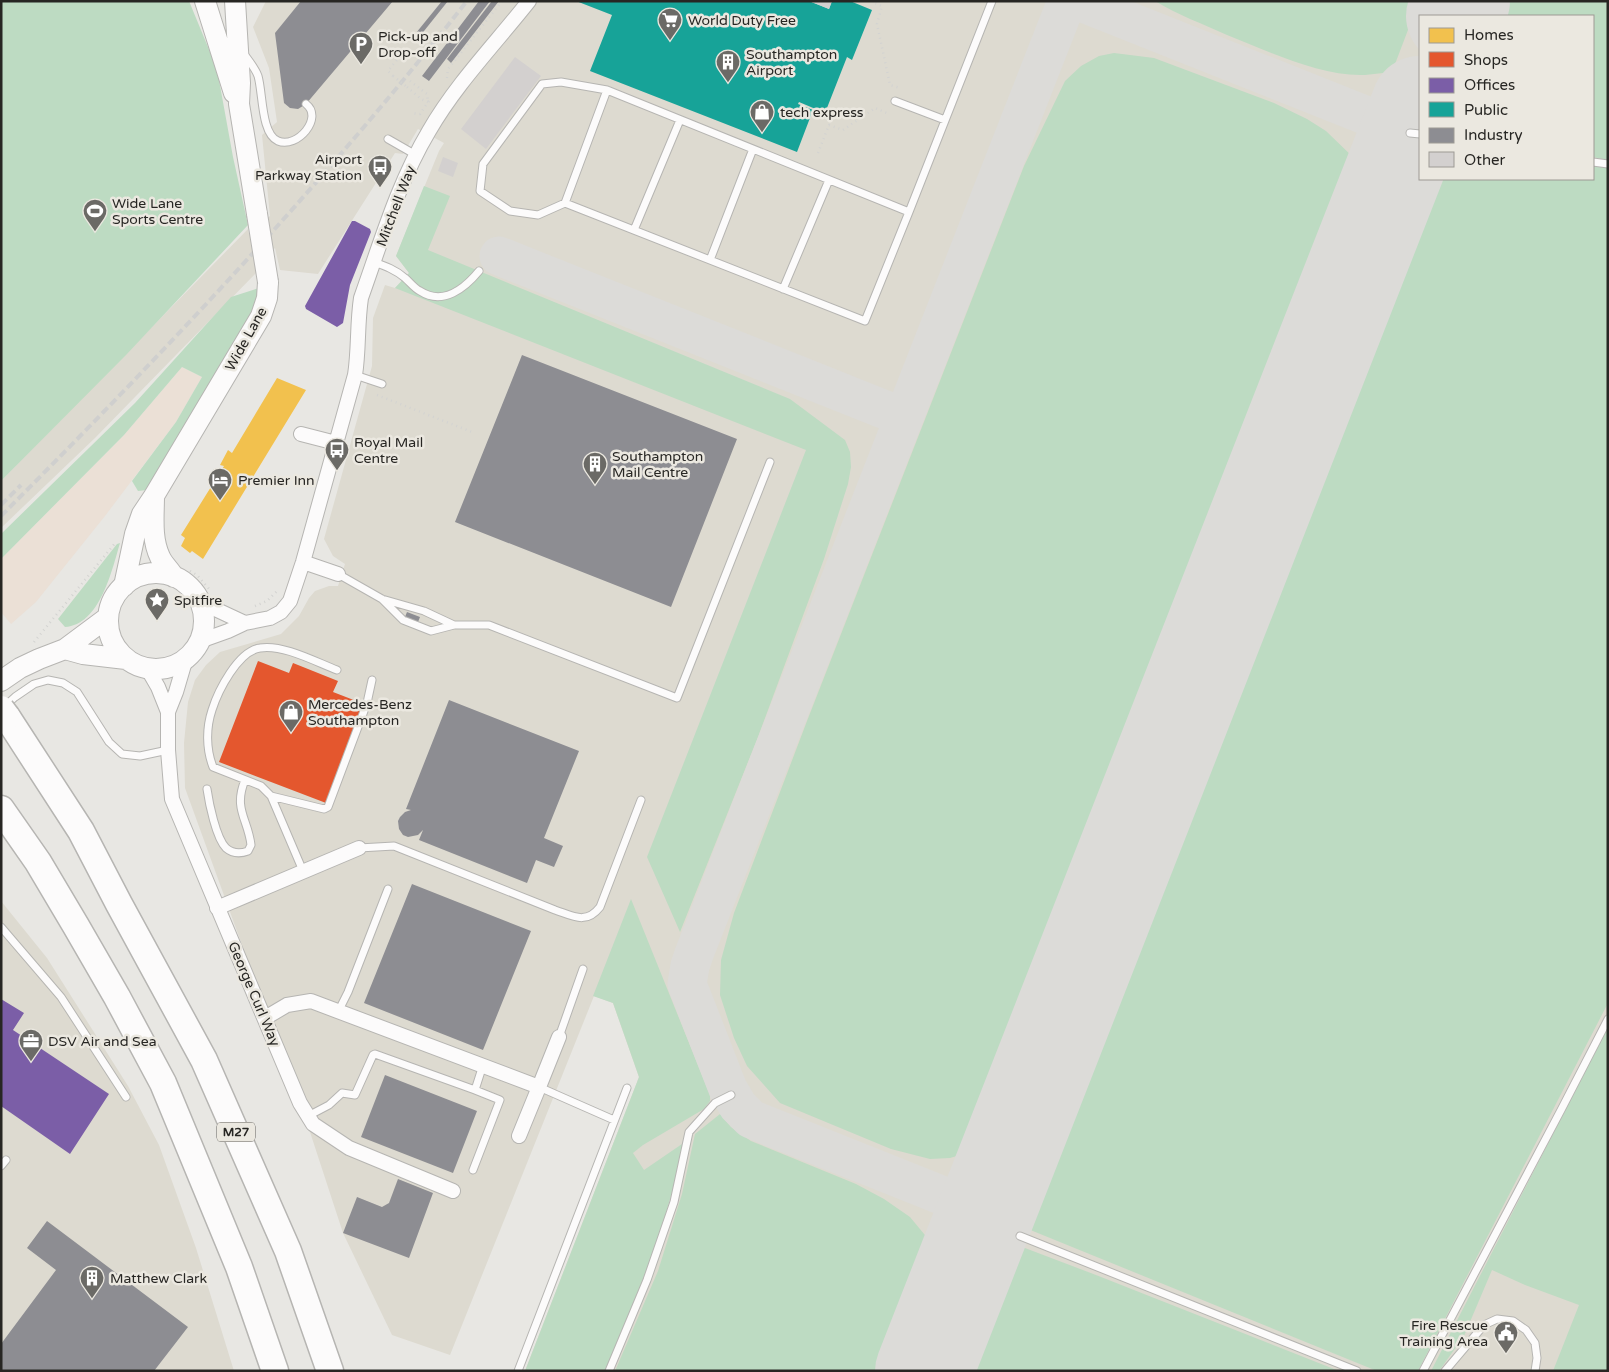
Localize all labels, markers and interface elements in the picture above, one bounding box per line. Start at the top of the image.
supermarket icon: World Duty Free [657,7,683,41]
place label: World Duty Free [688,12,796,29]
legend [1419,15,1594,180]
text: Homes [1464,26,1514,44]
place label: Pick-up and Drop-off [378,28,458,61]
parking icon: Pick-up and Drop-off [348,31,374,65]
place label: Southampton Airport [746,46,837,79]
building icon: Southampton Airport [715,49,741,83]
text: Shops [1464,51,1508,69]
text: Offices [1464,76,1515,94]
shop icon: tech express [749,99,775,133]
text: Public [1464,101,1508,119]
place label: tech express [780,104,864,121]
text: Industry [1464,126,1523,144]
place label: Airport Parkway Station [255,151,363,184]
text: Other [1464,151,1506,169]
bus stop icon: Airport Parkway Station [367,154,393,188]
street label: Mitchell Way [373,163,419,249]
place label: Wide Lane Sports Centre [112,195,203,228]
sports icon: Wide Lane Sports Centre [82,198,108,232]
street label: Wide Lane [222,304,271,374]
place label: Royal Mail Centre [354,434,423,467]
bus stop icon: Royal Mail Centre [324,437,350,471]
place label: Southampton Mail Centre [612,448,703,481]
building icon: Southampton Mail Centre [582,451,608,485]
hotel icon: Premier Inn [207,467,233,501]
place label: Premier Inn [238,472,315,489]
place icon: Spitfire [144,587,170,621]
place label: Spitfire [174,592,222,609]
place label: Mercedes-Benz Southampton [308,696,412,729]
shop icon: Mercedes-Benz Southampton [278,699,304,733]
street label: George Curl Way [224,939,284,1049]
office icon: DSV Air and Sea [18,1028,44,1062]
place label: DSV Air and Sea [48,1033,157,1050]
road number: M27 [217,1122,255,1142]
building icon: Matthew Clark [79,1265,105,1299]
place label: Matthew Clark [110,1270,207,1287]
place label: Fire Rescue Training Area [1399,1317,1488,1350]
public building icon: Fire Rescue Training Area [1493,1320,1519,1354]

